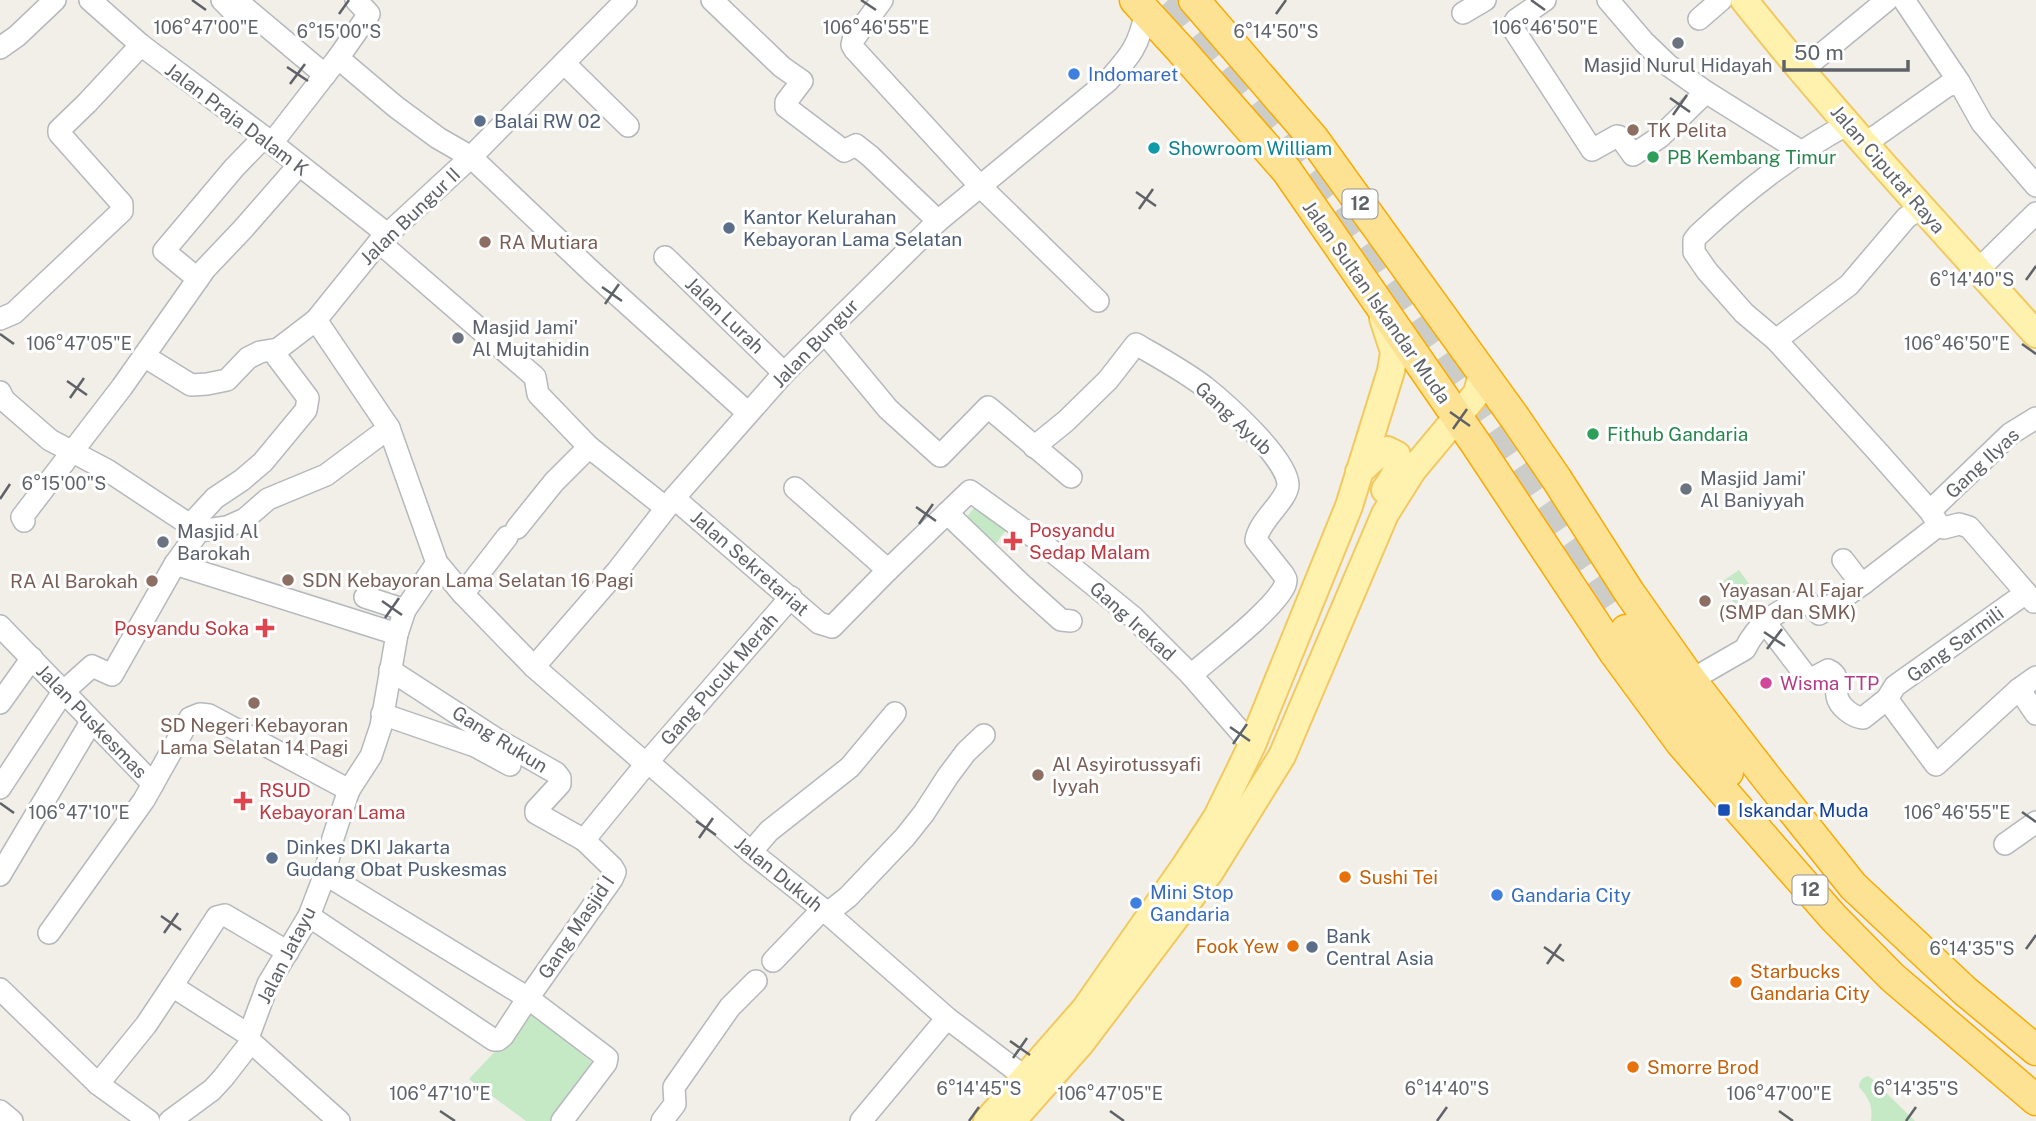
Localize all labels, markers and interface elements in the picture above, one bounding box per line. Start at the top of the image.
text: 106°47'00"E [153,17,259,38]
text: 106°46'55"E [823,17,929,38]
text: 106°46'50"E [1492,17,1598,38]
text: 6°15'00"S [297,21,381,42]
text: 6°14'50"S [1234,21,1318,42]
scale bar [1784,28,1908,72]
marker: Masjid Nurul Hidayah [1670,35,1686,51]
text: 50 m [1794,40,1844,65]
place label: Masjid Nurul Hidayah [1583,54,1773,76]
street label: Jalan Praja Dalam K [161,58,313,180]
place label: Indomaret [1088,63,1178,85]
marker: Indomaret [1066,66,1082,82]
street label: Jalan Ciputat Raya [1826,100,1950,238]
place label: Balai RW 02 [494,110,601,132]
marker: Balai RW 02 [472,113,488,129]
place label: TK Pelita [1647,119,1727,141]
marker: TK Pelita [1625,122,1641,138]
place label: Showroom William [1168,137,1332,159]
marker: Showroom William [1146,140,1162,156]
place label: PB Kembang Timur [1667,146,1836,168]
marker: PB Kembang Timur [1645,149,1661,165]
street label: Jalan Bungur II [356,163,464,269]
road number: 12 [1342,190,1378,218]
street label: Jalan Sultan Iskandar Muda [1298,196,1456,408]
place label: Kantor Kelurahan Kebayoran Lama Selatan [743,206,962,250]
marker: Kantor Kelurahan Kebayoran Lama Selatan [721,220,737,236]
place label: RA Mutiara [499,231,598,253]
marker: RA Mutiara [477,234,493,250]
text: 6°14'40"S [1930,269,2014,290]
street label: Jalan Lurah [681,272,769,358]
street label: Jalan Bungur [767,294,863,392]
place label: Masjid Jami' Al Mujtahidin [472,316,589,360]
marker: Masjid Jami' Al Mujtahidin [450,330,466,346]
text: 106°47'05"E [26,333,132,354]
text: 106°46'50"E [1904,333,2010,354]
street label: Gang Ayub [1191,377,1277,459]
place label: Fithub Gandaria [1607,423,1748,445]
street label: Gang Ilyas [1941,423,2023,503]
marker: Fithub Gandaria [1585,426,1601,442]
place label: Masjid Jami' Al Baniyyah [1700,467,1806,511]
text: 6°15'00"S [22,473,106,494]
marker: Masjid Jami' Al Baniyyah [1678,481,1694,497]
street label: Jalan Sekretariat [687,506,813,620]
place label: Posyandu Sedap Malam [1029,519,1150,563]
place label: Masjid Al Barokah [177,520,259,564]
marker: Posyandu Sedap Malam [1003,531,1023,551]
marker: Masjid Al Barokah [155,534,171,550]
place label: SDN Kebayoran Lama Selatan 16 Pagi [302,569,634,591]
place label: RA Al Barokah [10,570,138,592]
marker: SDN Kebayoran Lama Selatan 16 Pagi [280,572,296,588]
marker: RA Al Barokah [144,573,160,589]
street label: Gang Irekad [1086,577,1180,665]
place label: Yayasan Al Fajar (SMP dan SMK) [1719,579,1864,623]
marker: Yayasan Al Fajar (SMP dan SMK) [1697,593,1713,609]
street label: Gang Sarmili [1902,602,2008,686]
street label: Gang Pucuk Merah [656,609,782,749]
place label: Posyandu Soka [114,617,249,639]
marker: Posyandu Soka [255,618,275,638]
street label: Jalan Puskesmas [32,660,152,782]
place label: Wisma TTP [1780,672,1879,694]
marker: Wisma TTP [1758,675,1774,691]
marker: SD Negeri Kebayoran Lama Selatan 14 Pagi [246,695,262,711]
street label: Gang Rukun [448,701,552,777]
place label: SD Negeri Kebayoran Lama Selatan 14 Pagi [160,714,348,758]
place label: Al Asyirotussyafi Iyyah [1052,753,1201,797]
marker: Al Asyirotussyafi Iyyah [1030,767,1046,783]
place label: RSUD Kebayoran Lama [259,779,406,823]
marker: RSUD Kebayoran Lama [233,791,253,811]
place label: Iskandar Muda [1738,799,1868,821]
text: 106°47'10"E [28,802,130,823]
marker: Iskandar Muda [1716,802,1732,818]
text: 106°46'55"E [1904,802,2010,823]
street label: Jalan Dukuh [731,832,827,916]
place label: Dinkes DKI Jakarta Gudang Obat Puskesmas [286,836,507,880]
marker: Dinkes DKI Jakarta Gudang Obat Puskesmas [264,850,280,866]
place label: Sushi Tei [1359,866,1438,888]
marker: Sushi Tei [1337,869,1353,885]
street label: Gang Masjid I [533,871,619,983]
road number: 12 [1792,876,1828,904]
place label: Mini Stop Gandaria [1150,881,1233,925]
place label: Gandaria City [1511,884,1631,906]
marker: Gandaria City [1489,887,1505,903]
marker: Mini Stop Gandaria [1128,895,1144,911]
street label: Jalan Jatayu [252,903,320,1007]
place label: Bank Central Asia [1326,925,1434,969]
place label: Fook Yew [1195,935,1279,957]
marker: Fook Yew [1285,938,1301,954]
text: 6°14'35"S [1929,938,2015,959]
marker: Bank Central Asia [1304,939,1320,955]
place label: Starbucks Gandaria City [1750,960,1870,1004]
marker: Starbucks Gandaria City [1728,974,1744,990]
place label: Smorre Brod [1647,1056,1759,1078]
marker: Smorre Brod [1625,1059,1641,1075]
text: 6°14'45"S [936,1078,1022,1099]
text: 6°14'40"S [1405,1078,1489,1099]
text: 6°14'35"S [1873,1078,1959,1099]
text: 106°47'10"E [389,1083,491,1104]
text: 106°47'05"E [1057,1083,1163,1104]
text: 106°47'00"E [1726,1083,1832,1104]

